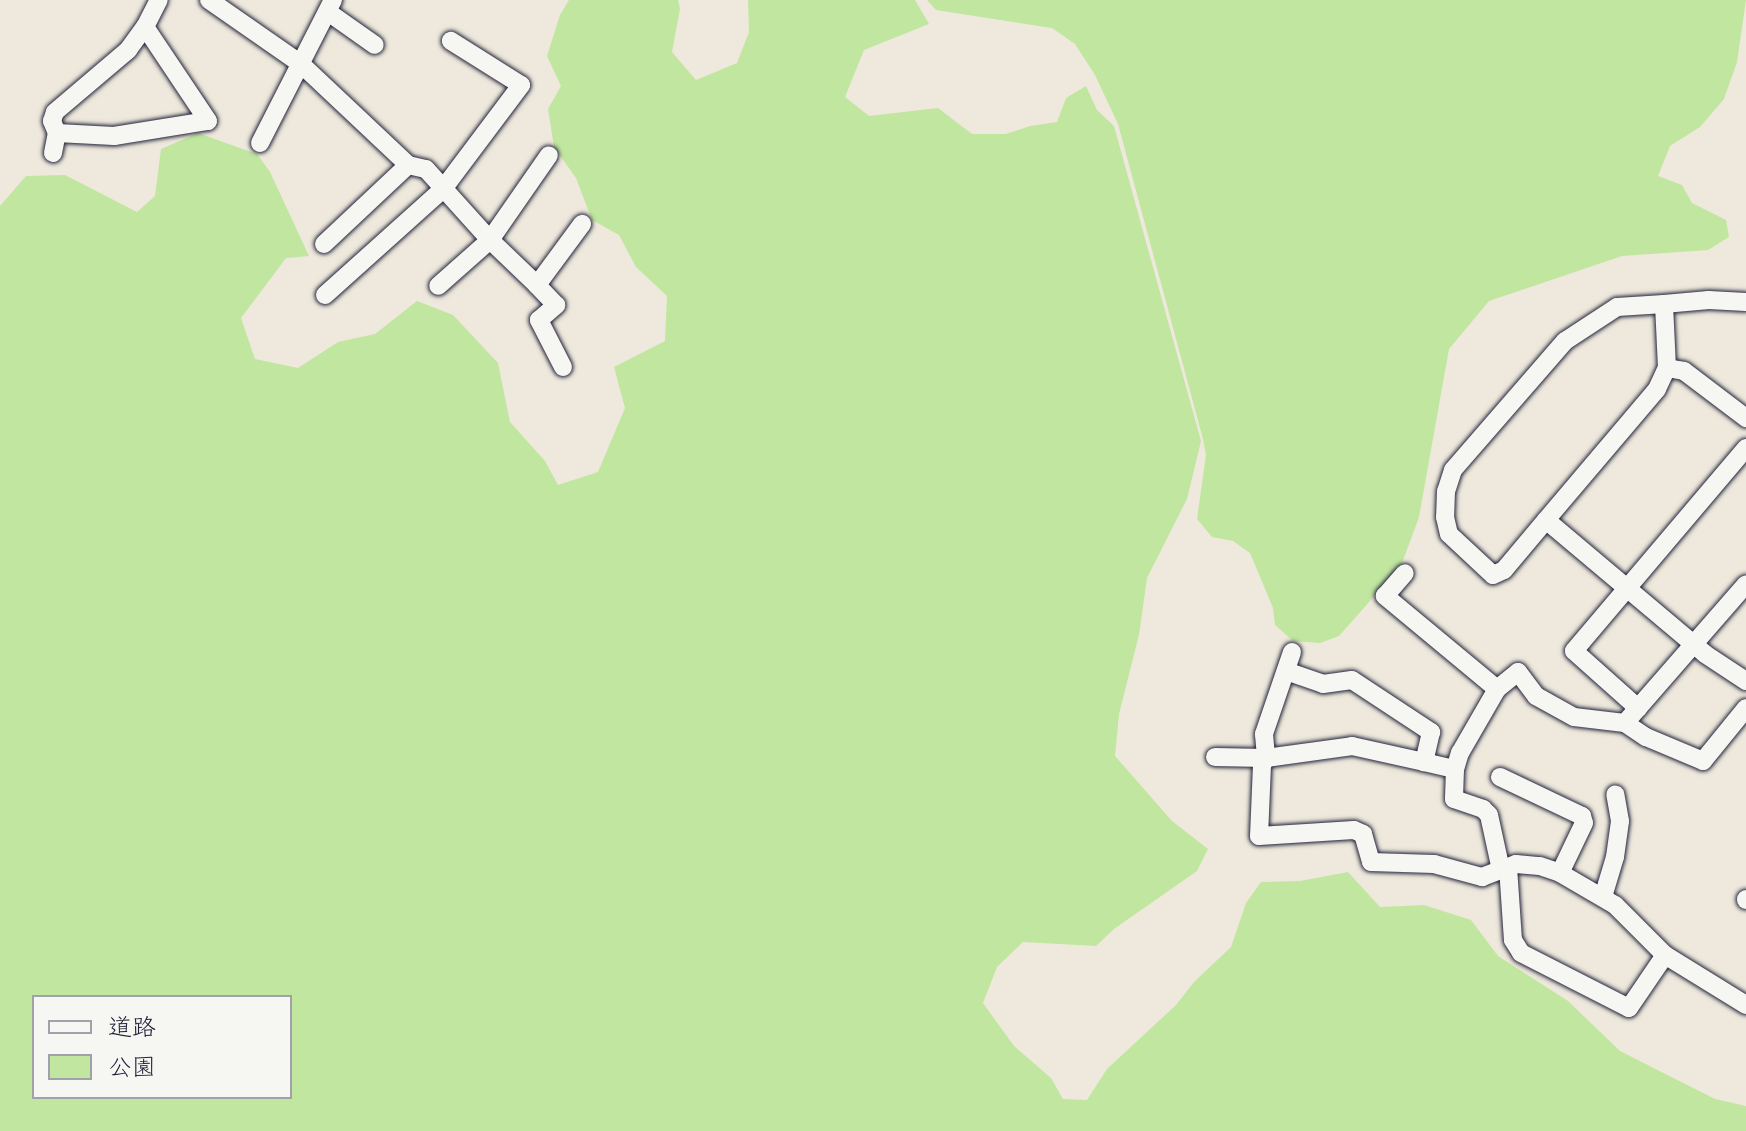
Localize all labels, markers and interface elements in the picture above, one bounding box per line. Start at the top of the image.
legend [32,995,292,1099]
text: 道路 [108,1012,156,1047]
text: 公園 [108,1052,156,1087]

